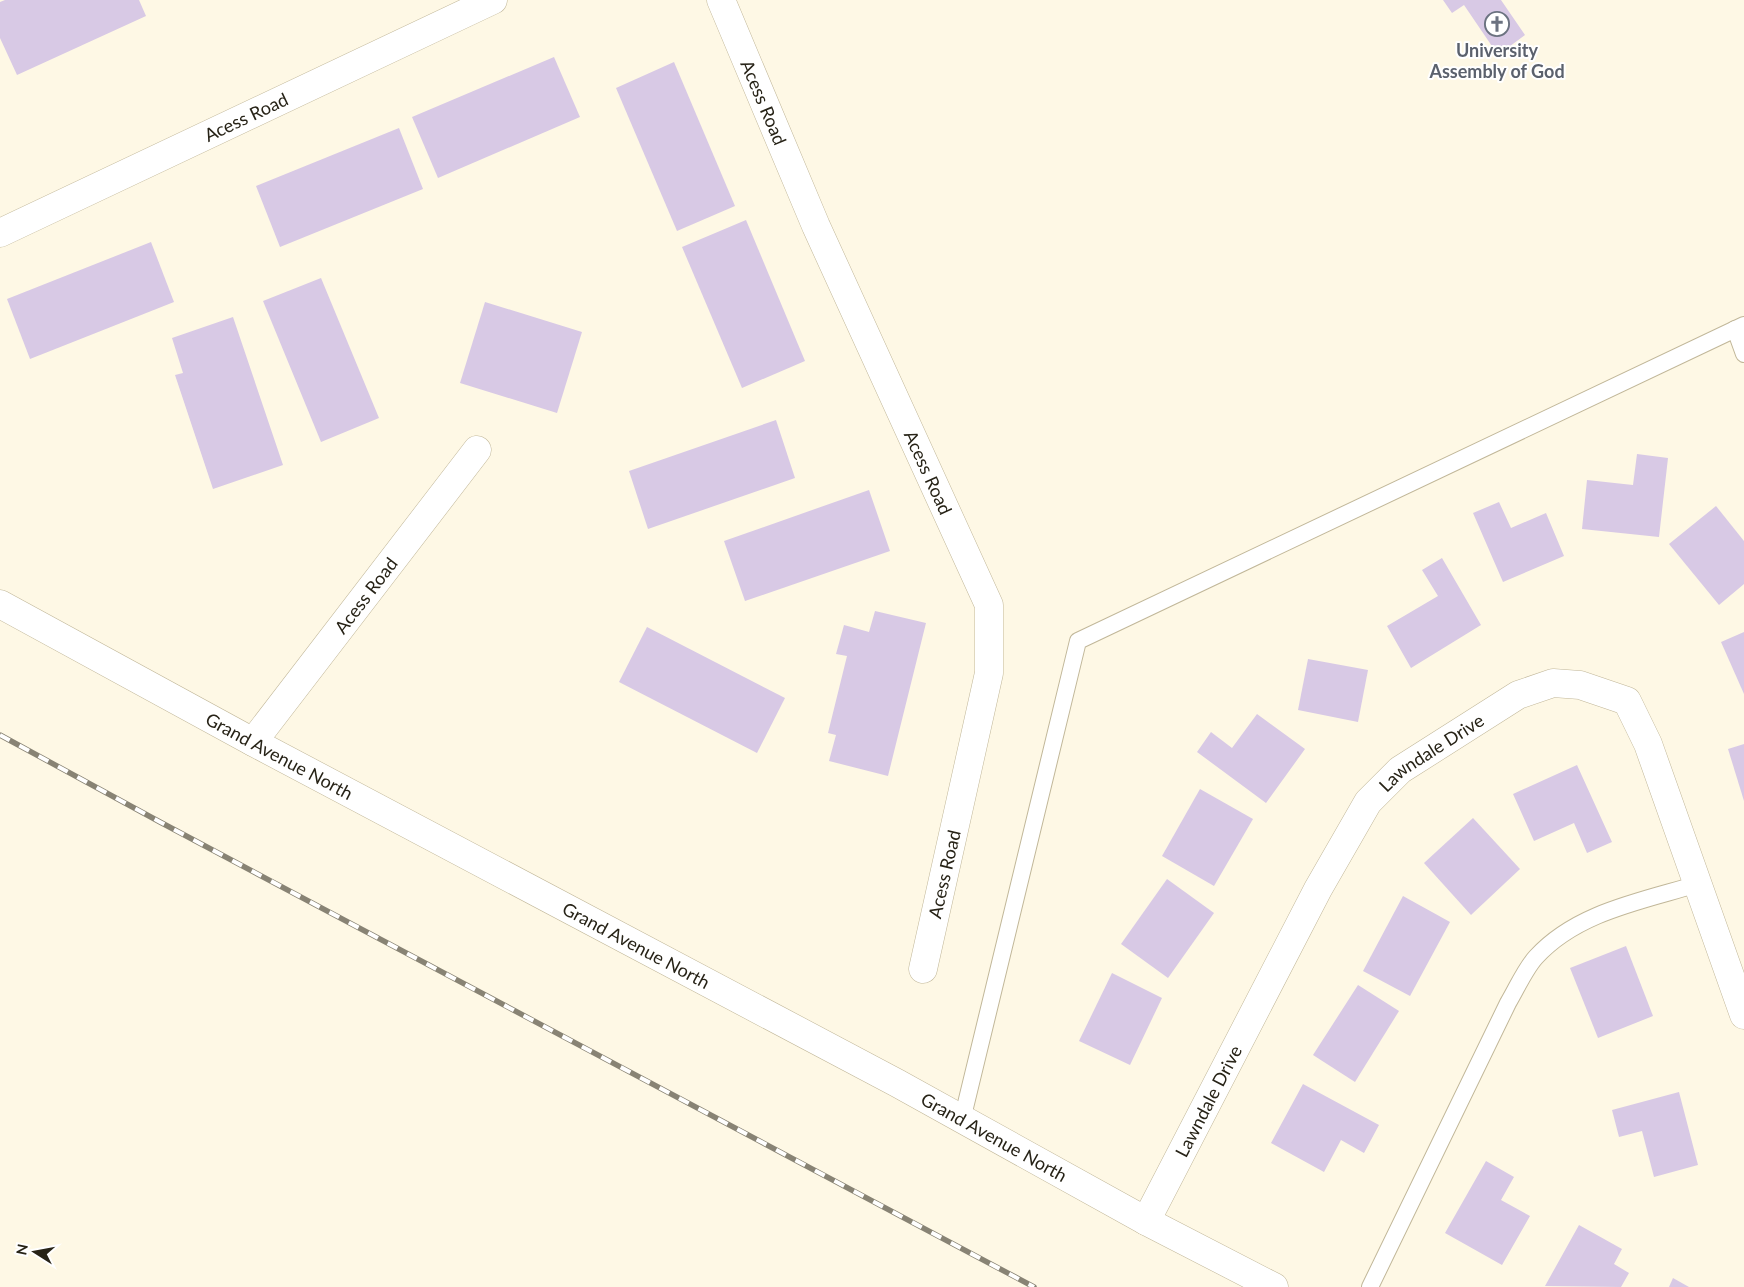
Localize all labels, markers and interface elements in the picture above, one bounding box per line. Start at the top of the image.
church icon: University Assembly of God [1484,11,1510,37]
place label: University Assembly of God [1428,39,1565,82]
street label: Acess Road [736,57,792,148]
street label: Acess Road [200,88,291,146]
street label: Acess Road [900,427,957,518]
street label: Acess Road [329,553,402,638]
street label: Grand Avenue North [202,707,357,804]
street label: Lawndale Drive [1374,709,1488,796]
street label: Acess Road [923,828,965,920]
street label: Grand Avenue North [559,897,714,993]
street label: Lawndale Drive [1170,1042,1246,1161]
street label: Grand Avenue North [917,1088,1071,1186]
north arrow [10,1227,60,1277]
text: N [12,1243,31,1256]

